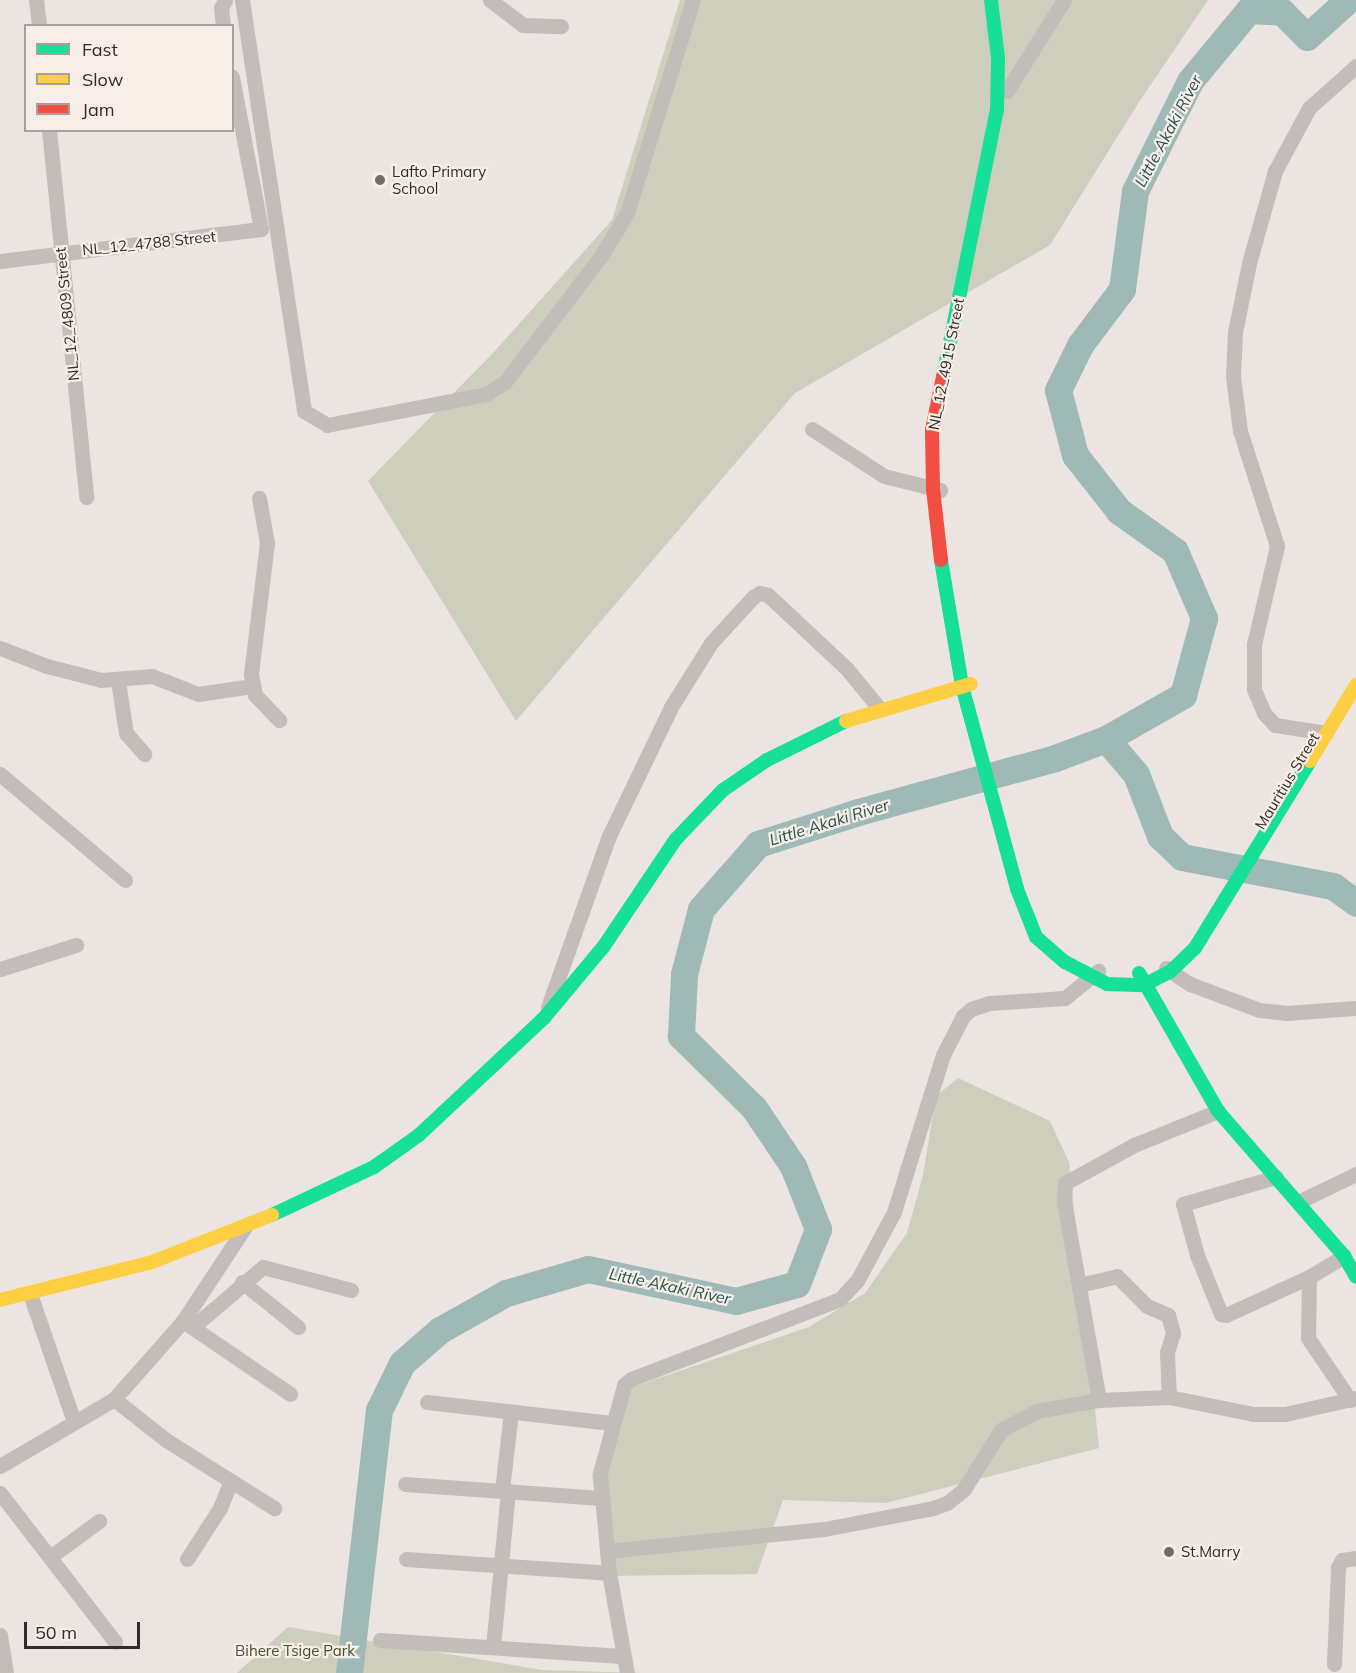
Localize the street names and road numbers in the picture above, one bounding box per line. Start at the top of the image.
street label: NL_12_4788 Street [81,227,217,259]
street label: NL_12_4809 Street [51,246,83,382]
street label: NL_12_4915 Street [924,296,968,432]
street label: Mauritius Street [1251,729,1323,833]

